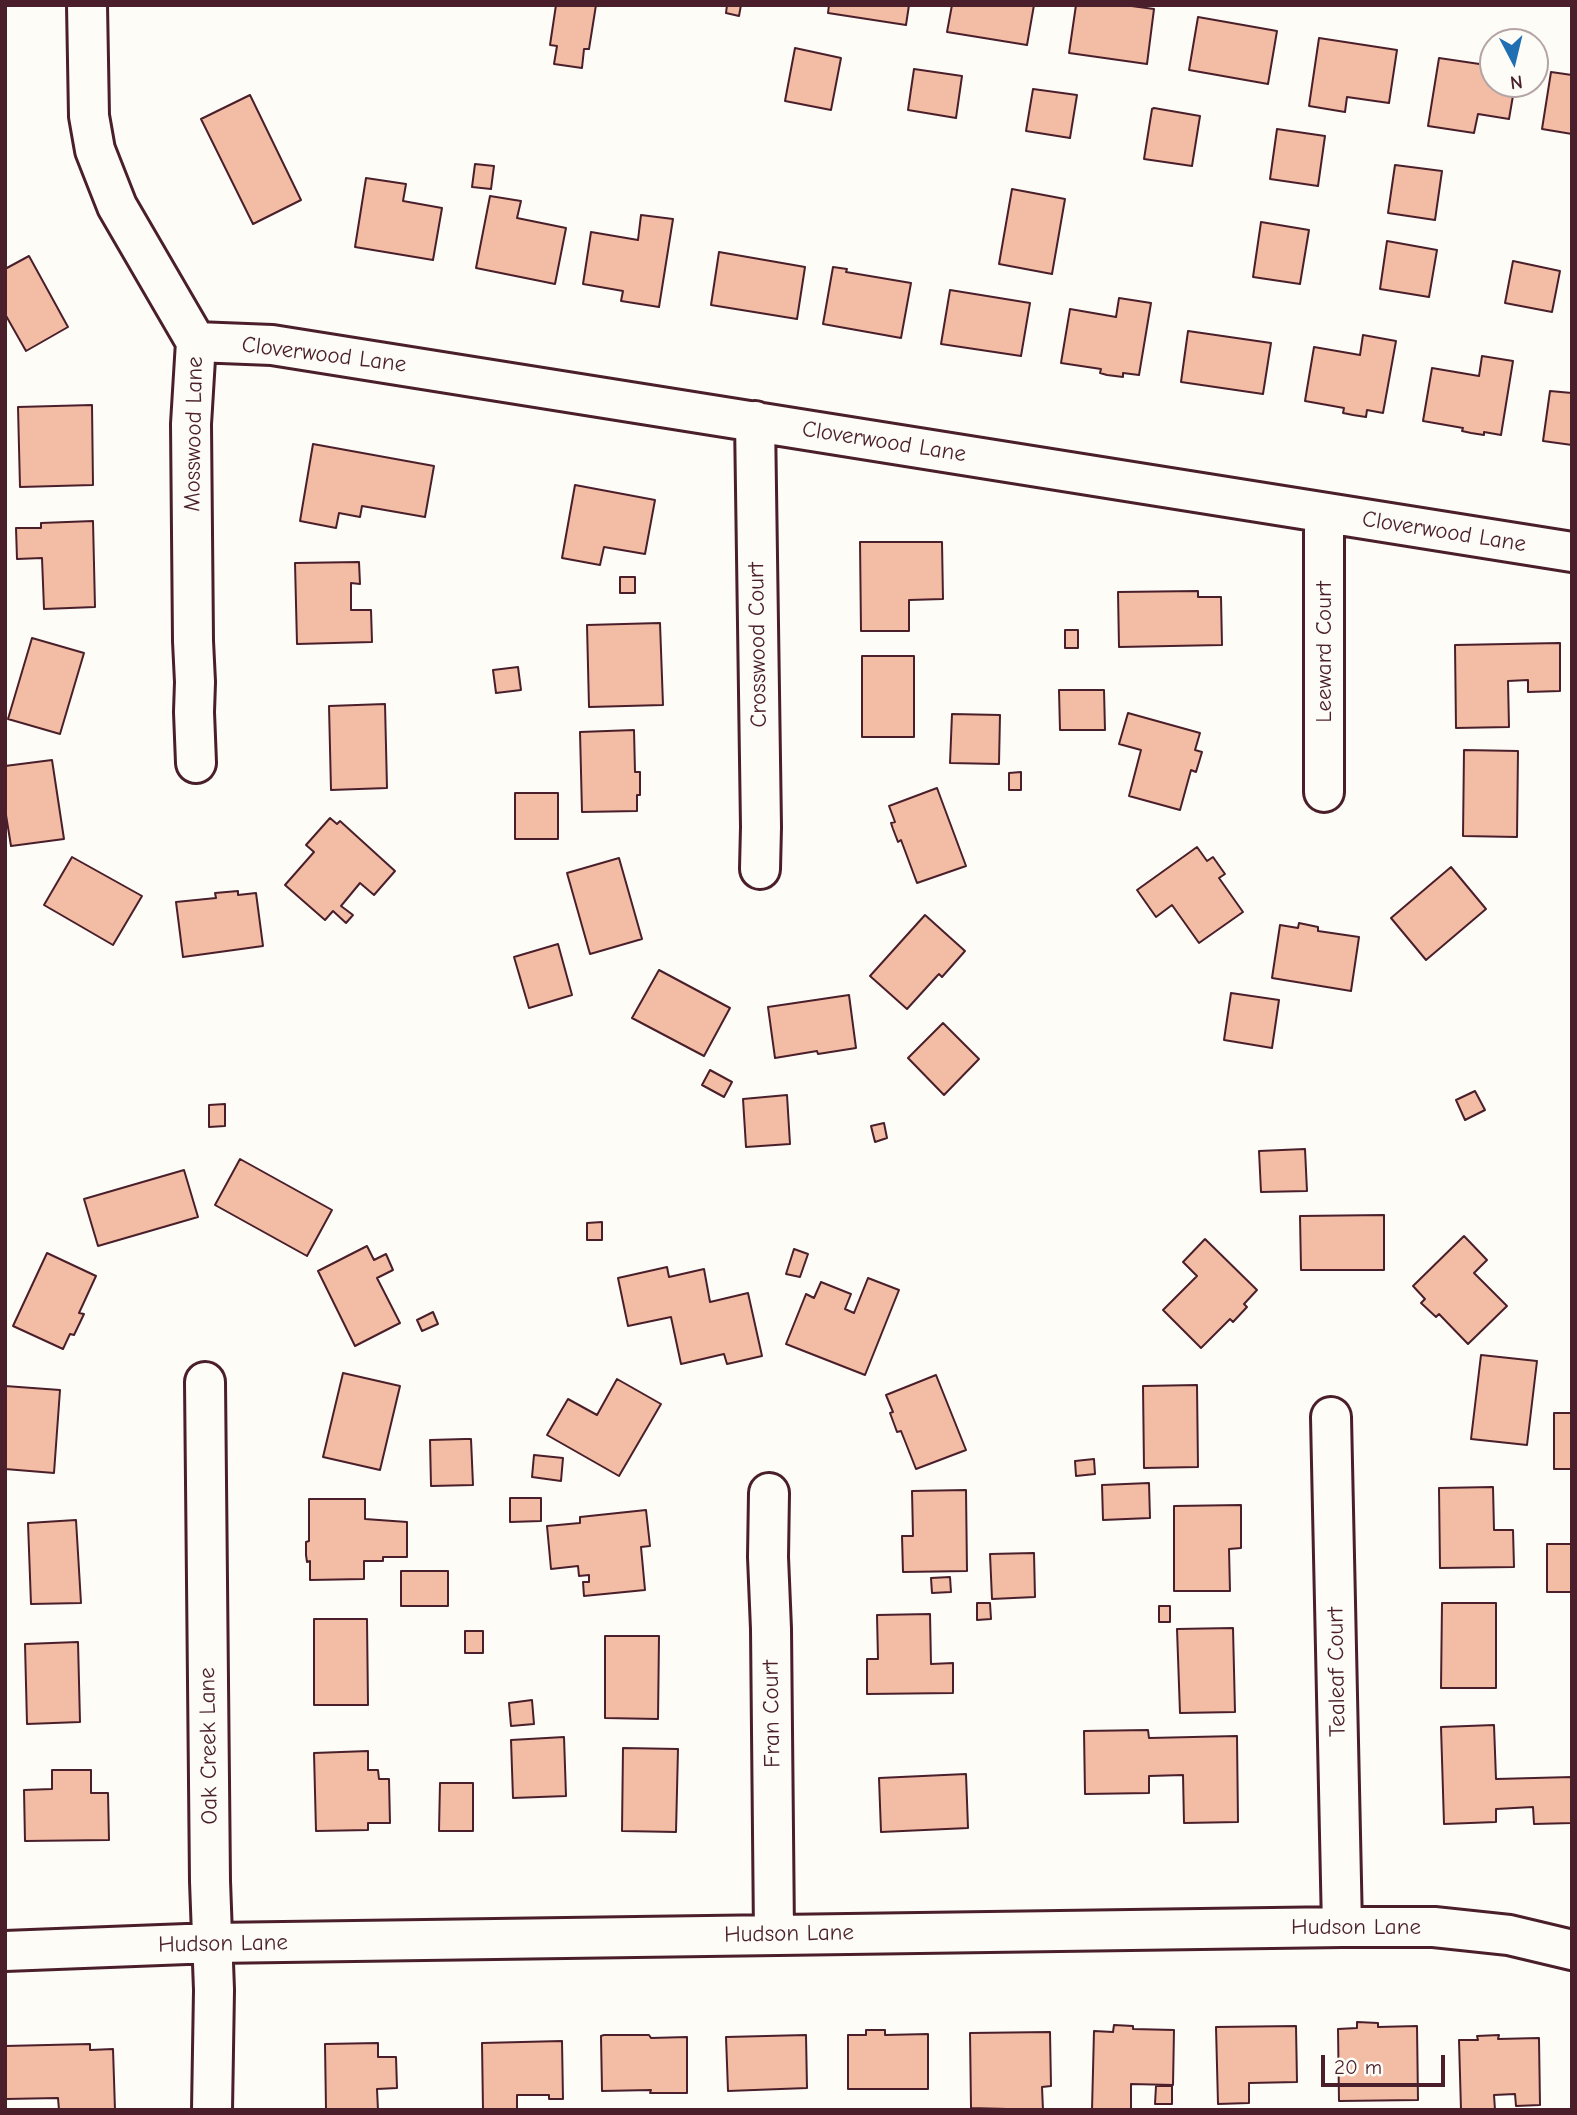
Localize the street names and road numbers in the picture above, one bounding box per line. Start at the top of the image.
street label: Cloverwood Lane [240,331,408,379]
street label: Mosswood Lane [179,356,209,512]
street label: Cloverwood Lane [800,415,968,469]
street label: Cloverwood Lane [1360,505,1528,559]
street label: Crosswood Court [743,562,773,728]
street label: Leeward Court [1310,581,1338,723]
street label: Tealeaf Court [1322,1607,1352,1737]
street label: Fran Court [757,1660,787,1768]
street label: Oak Creek Lane [194,1667,224,1825]
street label: Hudson Lane [1291,1913,1421,1941]
street label: Hudson Lane [724,1919,854,1949]
street label: Hudson Lane [158,1929,288,1959]

